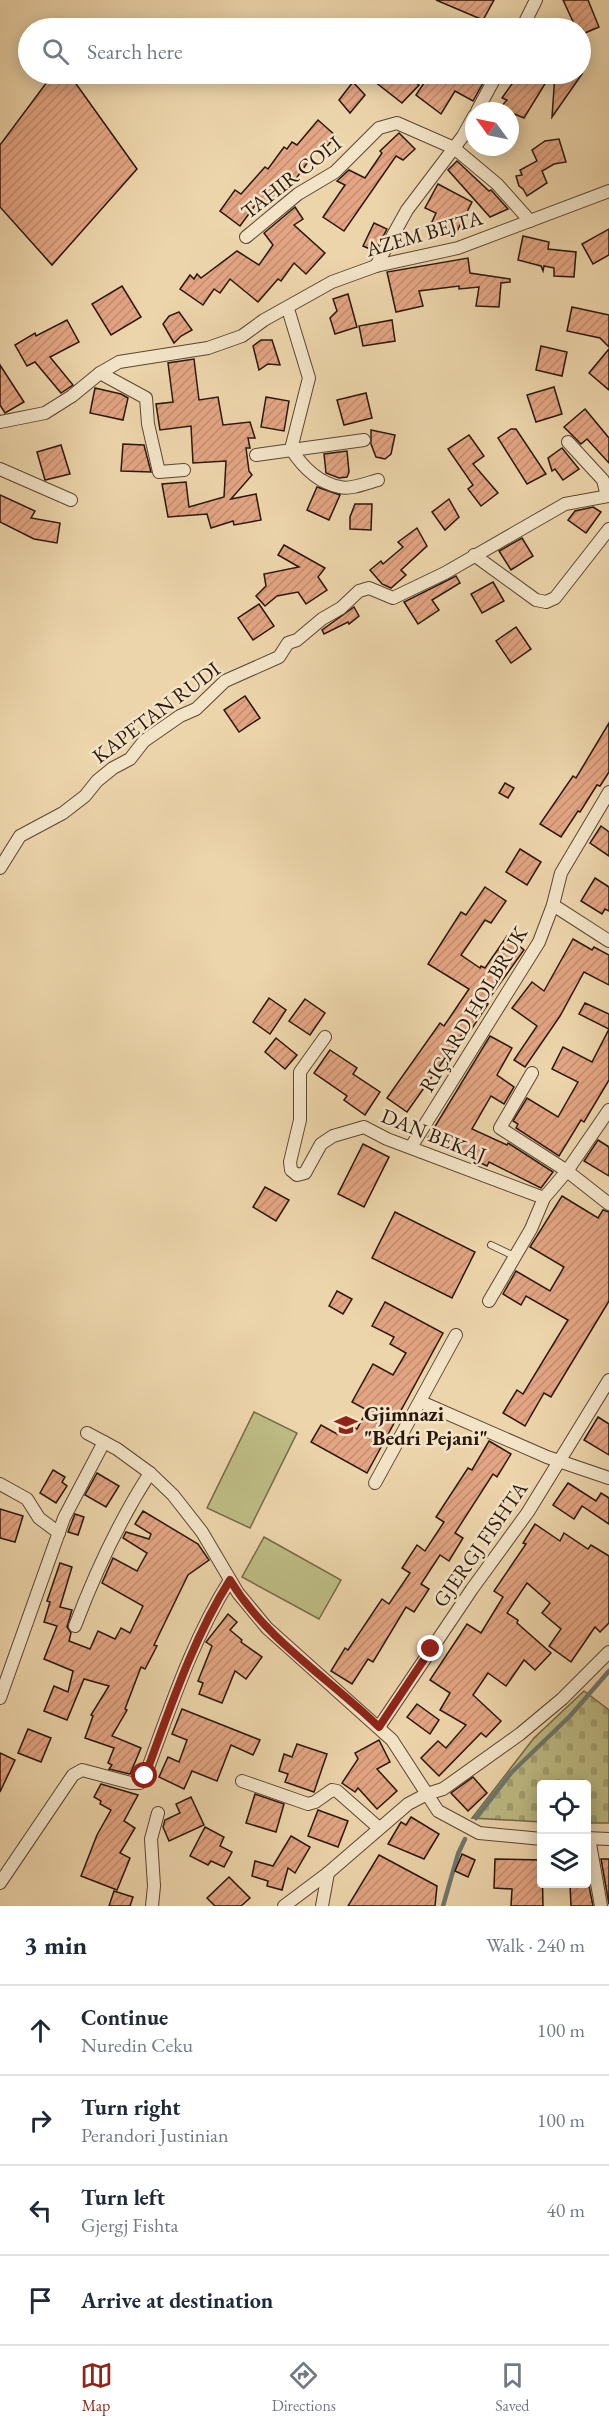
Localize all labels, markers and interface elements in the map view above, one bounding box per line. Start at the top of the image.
search box [18,18,591,84]
icon: search [39,35,72,68]
text: Search here [87,37,182,66]
north arrow [465,102,519,156]
street label: TAHIR COLI [235,129,347,225]
street label: AZEM BEJTA [361,203,486,263]
street label: KAPETAN RUDI [87,655,225,769]
street label: RIÇARD HOLBRUK [413,920,534,1097]
street label: DAN BEKAJ [378,1102,490,1168]
place label: Gjimnazi "Bedri Pejani" [364,1400,488,1451]
school or university icon: Gjimnazi "Bedri Pejani" [333,1412,359,1438]
street label: GJERGJ FISHTA [427,1476,534,1612]
route end [417,1635,443,1661]
route start [131,1762,157,1788]
map controls [537,1780,591,1888]
button: locate [537,1780,591,1834]
button: layers [537,1834,591,1888]
text: 3 min [24,1928,87,1962]
text: Walk · 240 m [486,1932,585,1958]
text: Continue [81,2003,168,2032]
icon: ahead [24,2014,57,2047]
text: 100 m [537,2017,585,2043]
text: Nuredin Ceku [81,2032,193,2058]
text: Turn right [81,2093,180,2122]
icon: right [24,2104,57,2137]
text: 100 m [537,2107,585,2133]
text: Perandori Justinian [81,2122,229,2148]
text: Turn left [81,2183,165,2212]
icon: left [24,2194,57,2227]
text: 40 m [546,2197,585,2223]
text: Gjergj Fishta [81,2212,178,2238]
icon: arrive [24,2284,57,2317]
text: Arrive at destination [81,2286,273,2315]
tab: Map [80,2359,113,2416]
tab: Directions [272,2359,336,2416]
tab: Saved [495,2359,529,2416]

